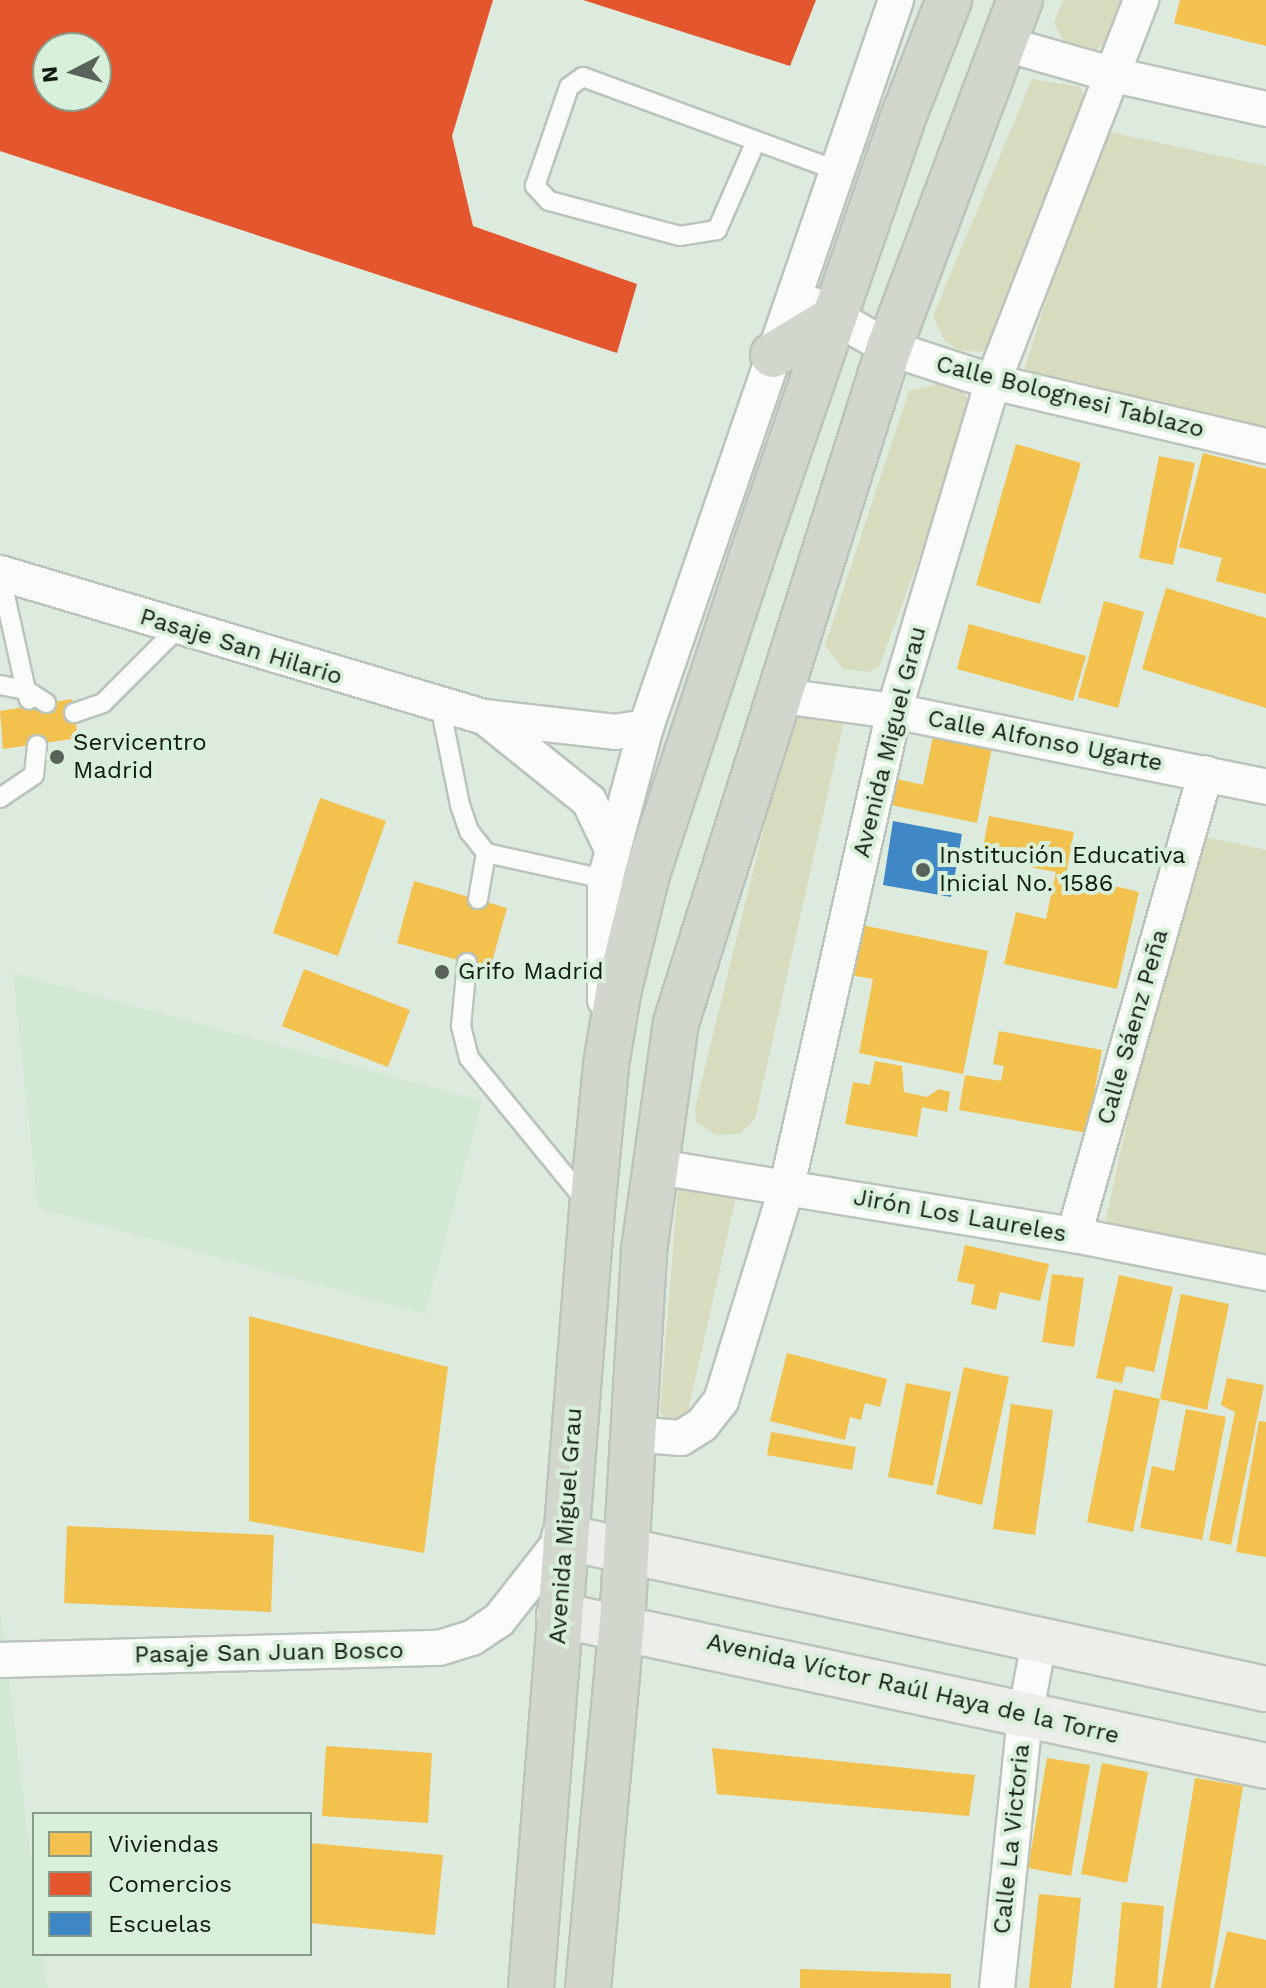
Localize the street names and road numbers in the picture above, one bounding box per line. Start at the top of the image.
street label: Calle Bolognesi Tablazo [933,350,1207,444]
street label: Pasaje San Hilario [136,603,346,691]
street label: Avenida Miguel Grau [847,623,933,861]
street label: Calle Alfonso Ugarte [925,704,1165,778]
street label: Calle Sáenz Peña [1091,926,1175,1128]
street label: Jirón Los Laureles [851,1183,1069,1249]
street label: Avenida Miguel Grau [543,1406,589,1646]
street label: Avenida Víctor Raúl Haya de la Torre [702,1627,1124,1751]
street label: Pasaje San Juan Bosco [134,1636,404,1670]
street label: Calle La Victoria [988,1742,1036,1936]

